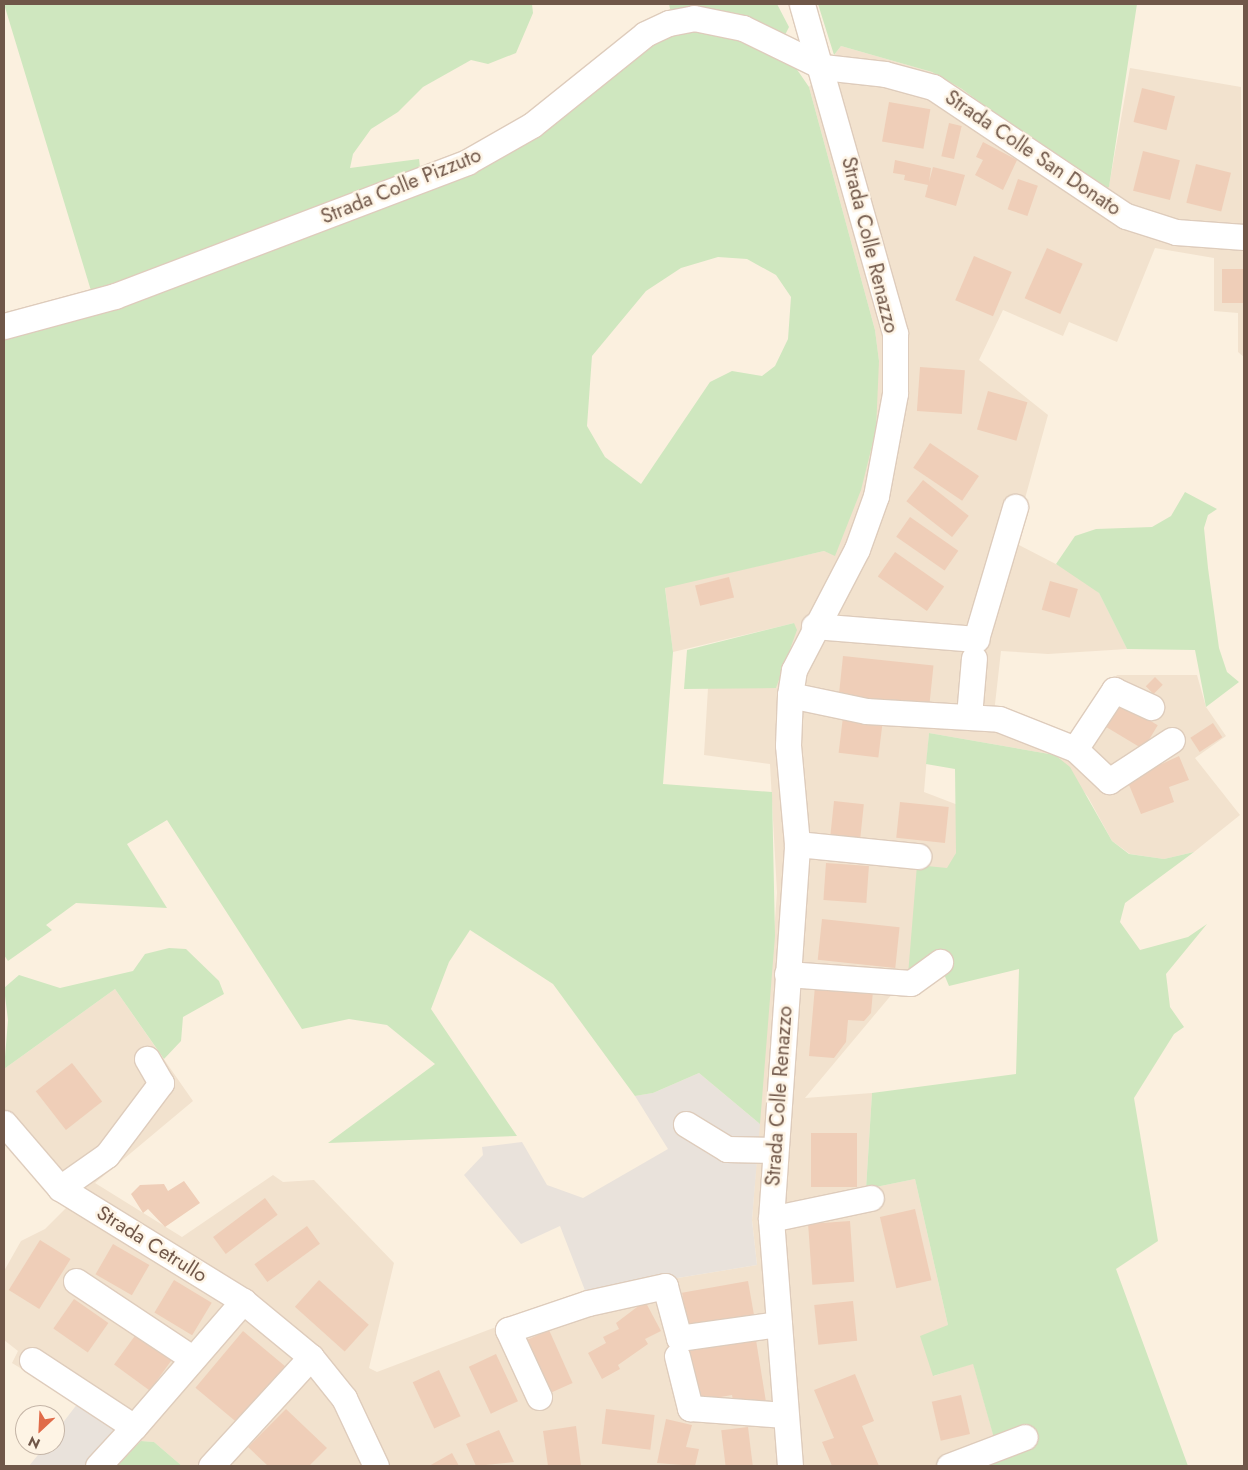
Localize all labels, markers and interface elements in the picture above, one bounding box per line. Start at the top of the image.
street label: Strada Colle San Donato [941,85,1125,221]
street label: Strada Colle Pizzuto [317,143,485,229]
street label: Strada Colle Renazzo [837,154,903,336]
street label: Strada Colle Renazzo [761,1005,797,1187]
street label: Strada Cetrullo [92,1201,212,1287]
north arrow [15,1405,65,1455]
text: N [25,1431,43,1454]

